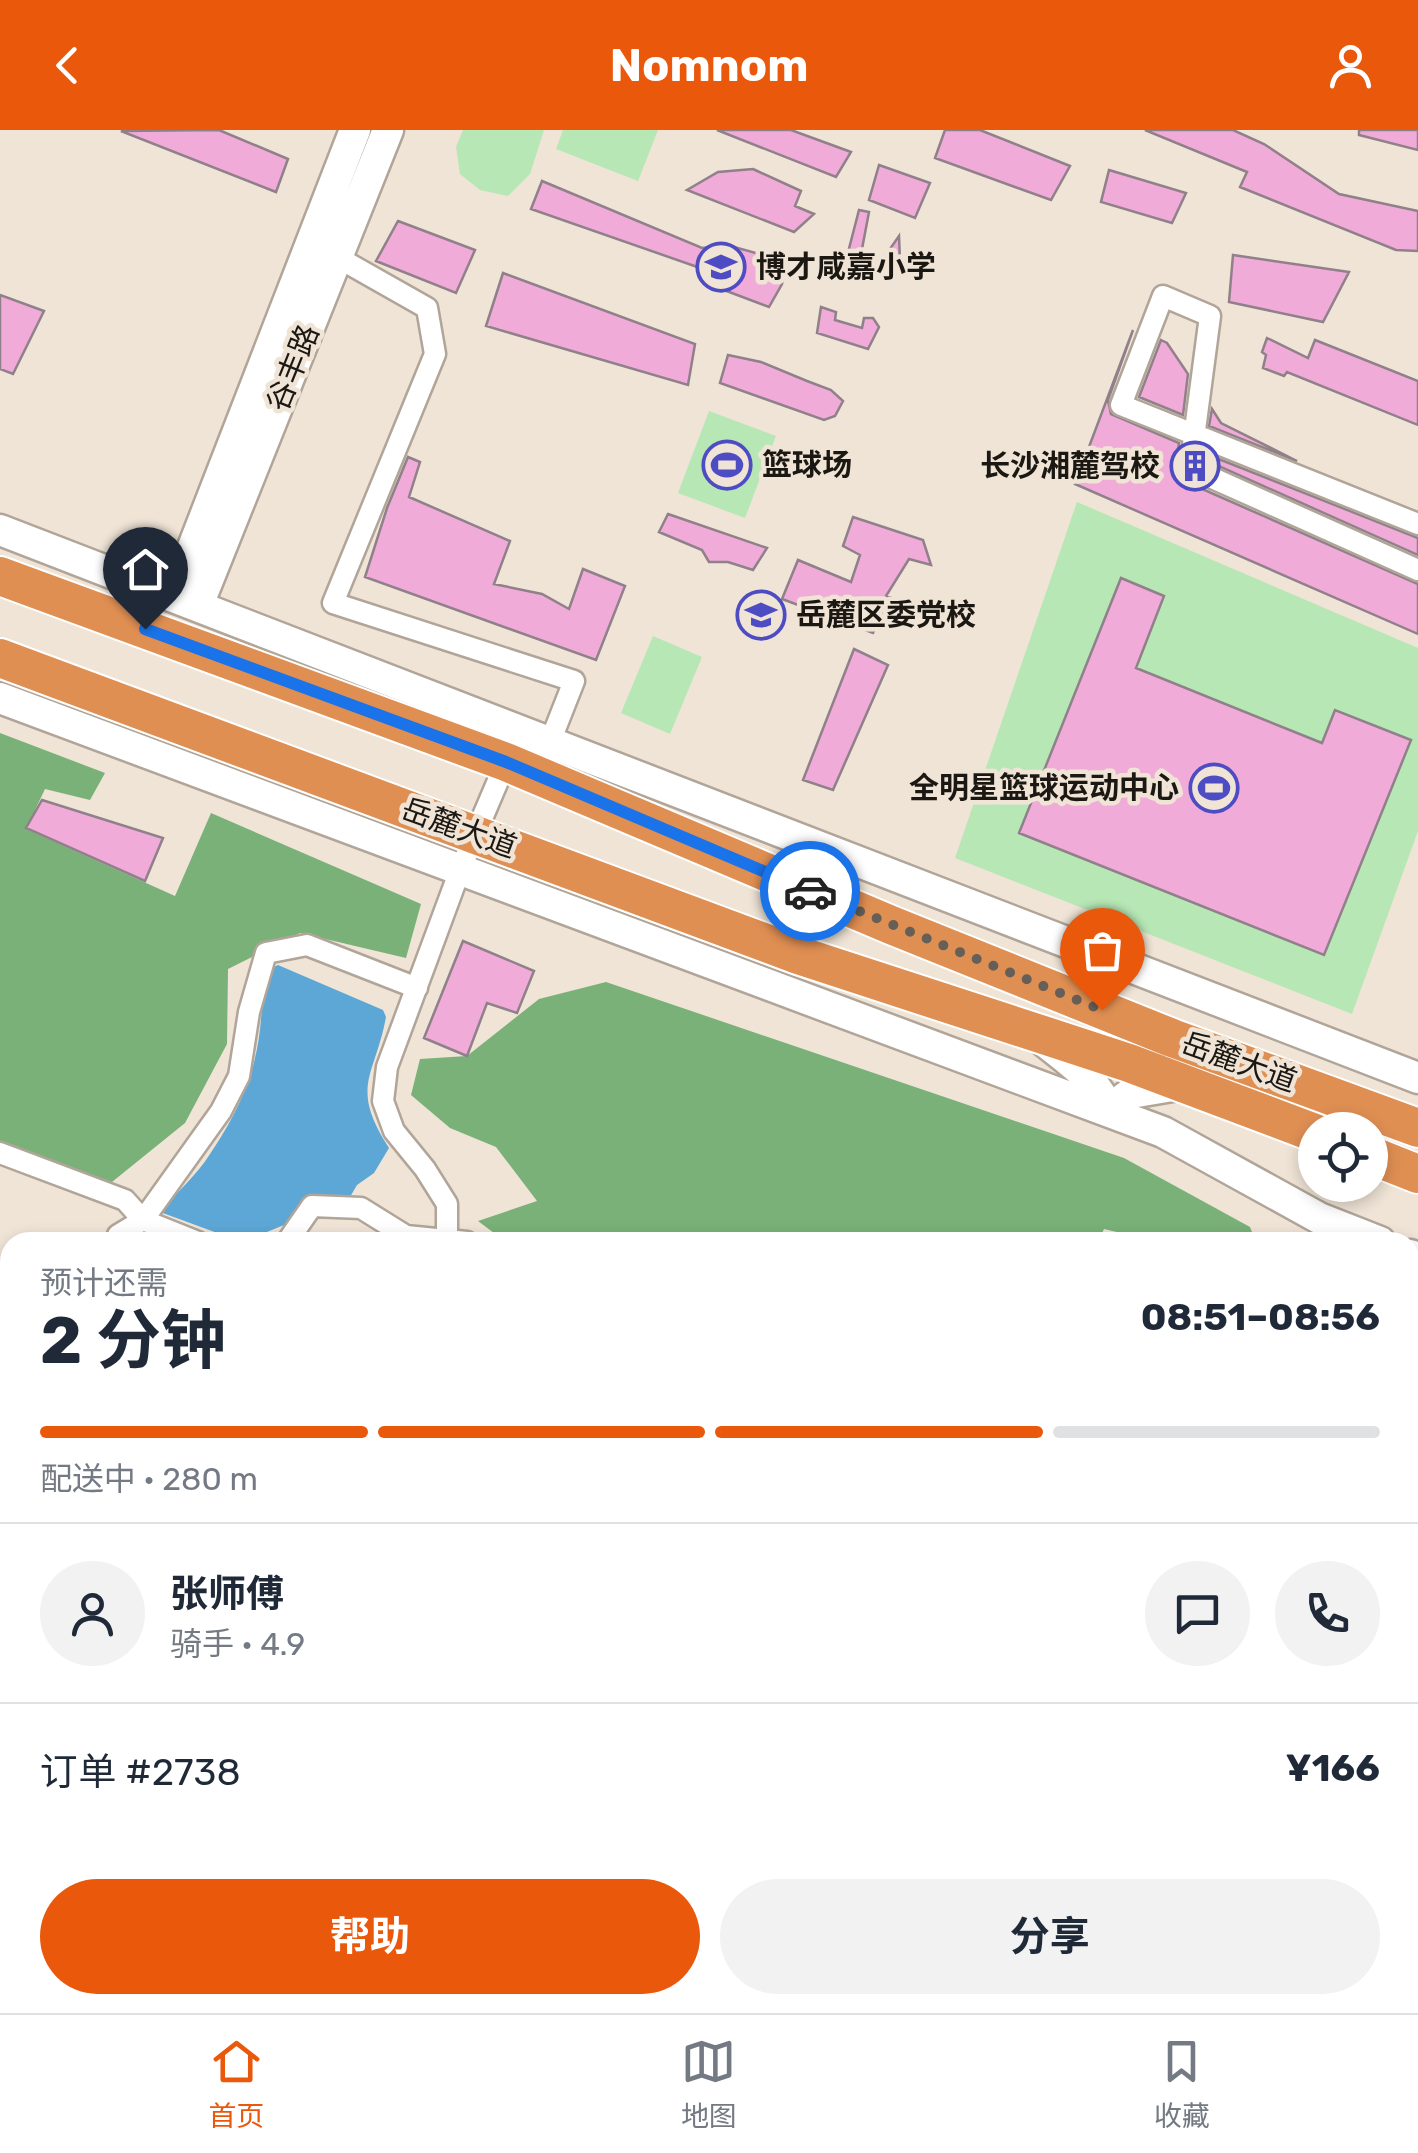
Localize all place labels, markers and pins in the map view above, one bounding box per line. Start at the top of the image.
school or university icon: 博才咸嘉小学 [695,241,747,293]
place label: 博才咸嘉小学 [756,249,936,285]
sports icon: 篮球场 [701,439,753,491]
building icon: 长沙湘麓驾校 [1169,440,1221,492]
place label: 篮球场 [762,447,852,483]
place label: 长沙湘麓驾校 [980,448,1160,484]
pin [103,527,188,630]
school or university icon: 岳麓区委党校 [735,589,787,641]
place label: 岳麓区委党校 [796,597,976,633]
sports icon: 全明星篮球运动中心 [1188,762,1240,814]
place label: 全明星篮球运动中心 [909,770,1179,806]
pin [1060,908,1145,1011]

